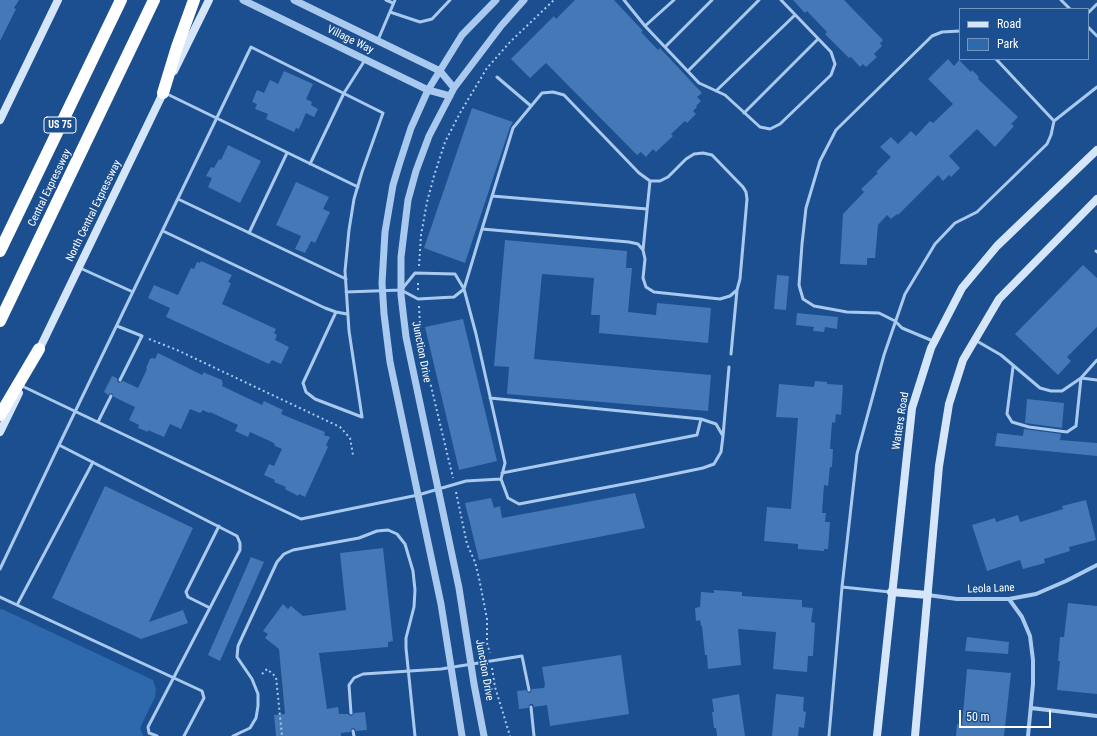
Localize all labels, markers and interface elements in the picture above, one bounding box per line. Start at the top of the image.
legend [959,8,1089,60]
text: Road [997,17,1021,31]
street label: Village Way [325,23,375,57]
text: Park [997,37,1018,51]
road number: US 75 [44,117,76,133]
street label: Central Expressway [26,147,74,229]
street label: North Central Expressway [64,158,124,264]
street label: Junction Drive [409,320,433,384]
street label: Watters Road [890,391,912,451]
street label: Leola Lane [967,582,1015,596]
street label: Junction Drive [472,638,496,702]
scale bar [961,702,1053,728]
text: 50 m [966,710,990,724]

